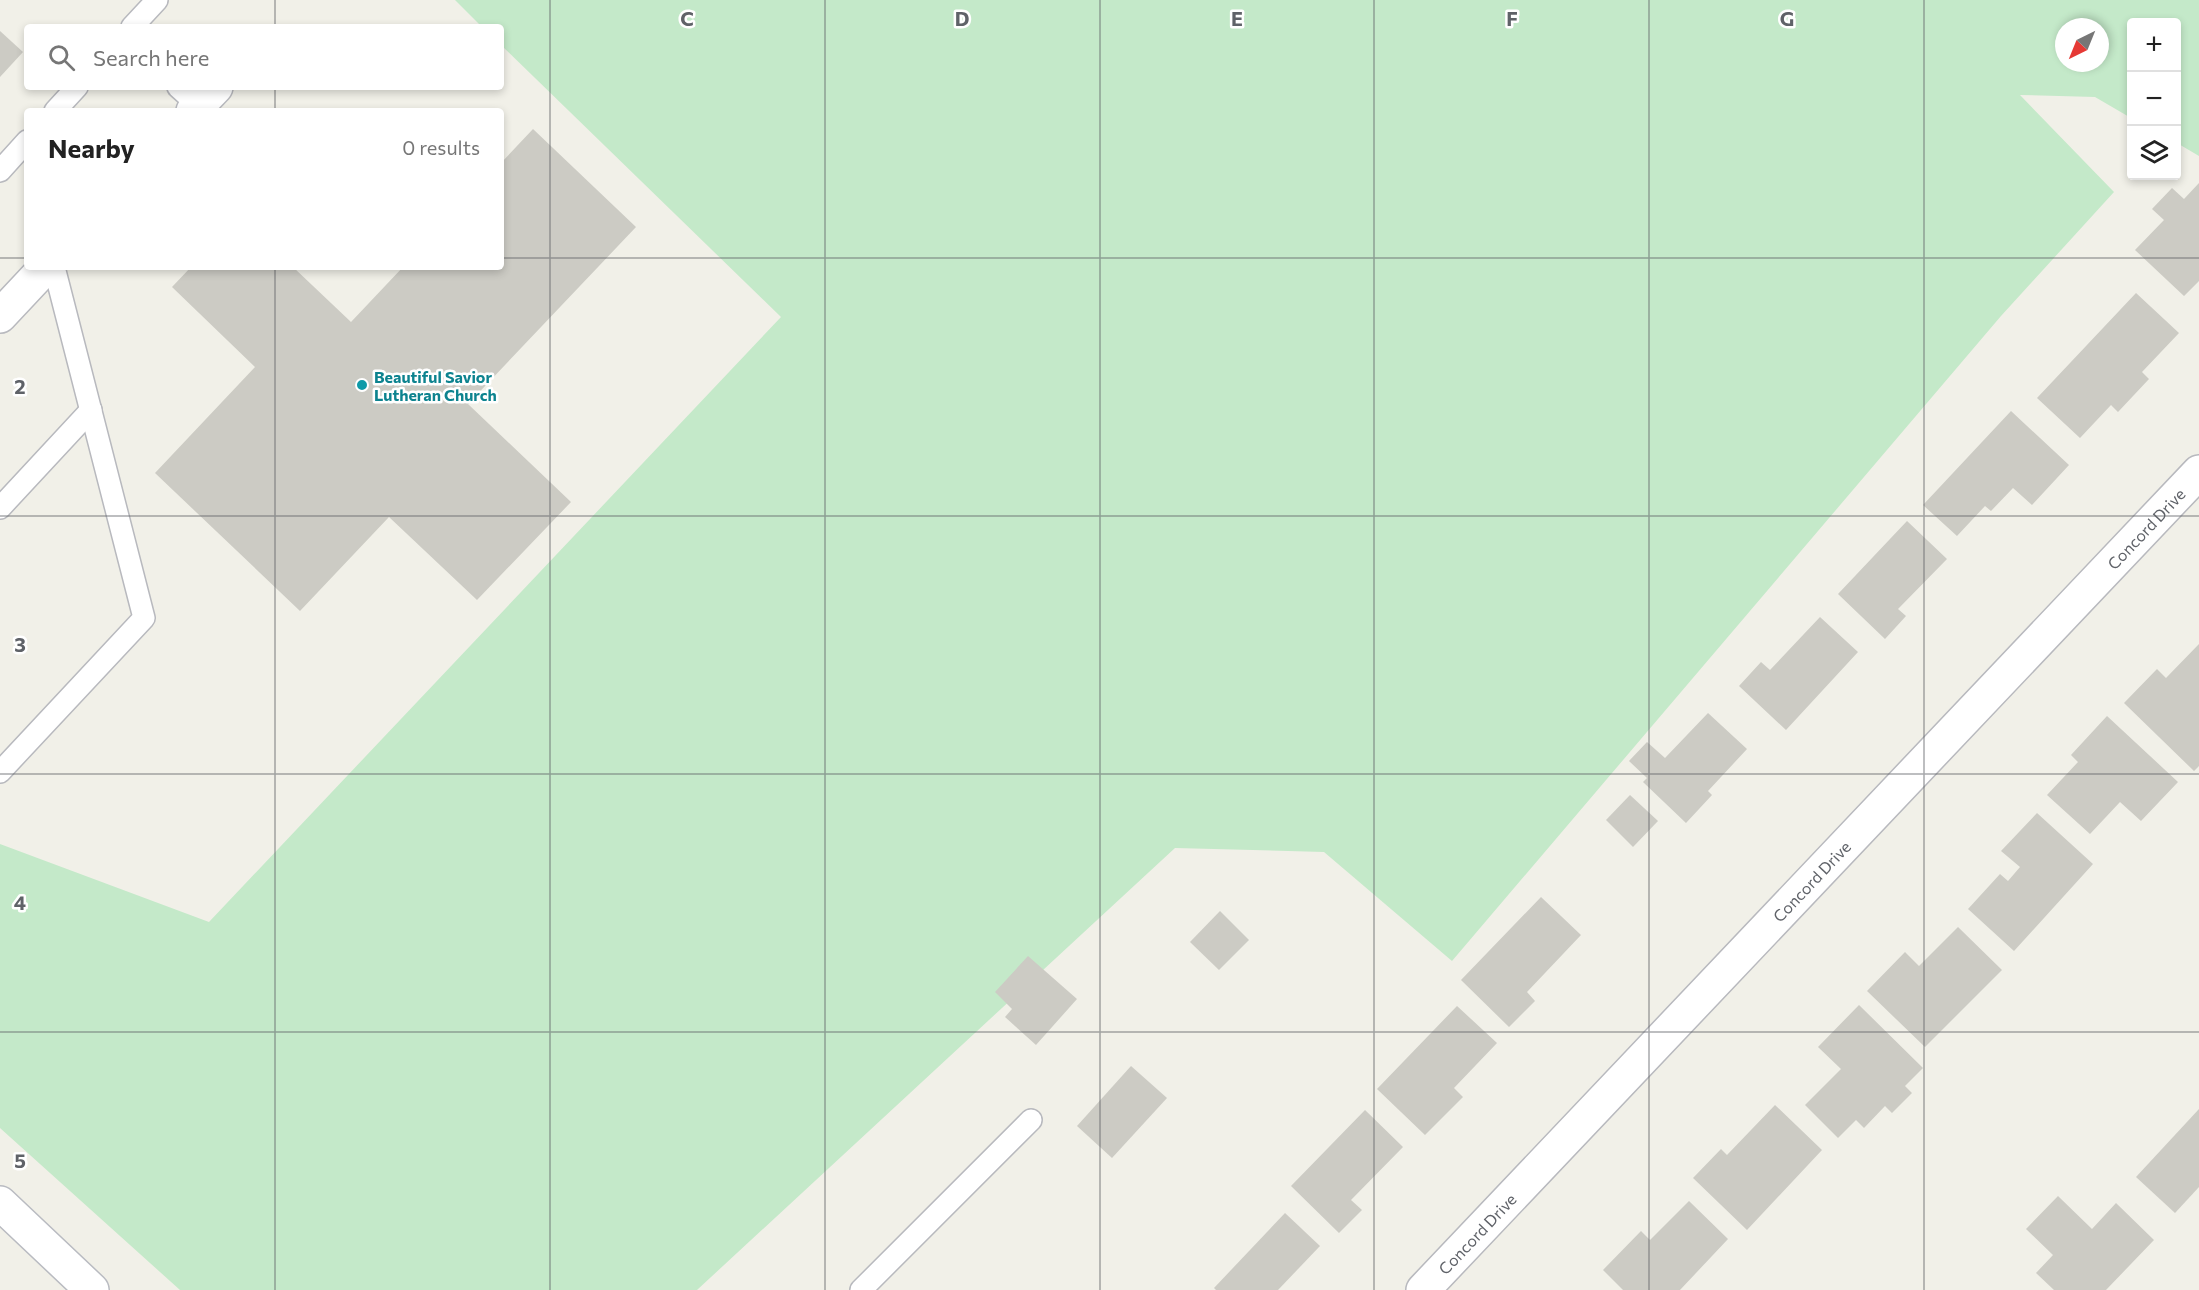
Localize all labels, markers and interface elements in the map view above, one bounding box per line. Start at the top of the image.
text: C [680,6,694,30]
text: D [955,6,969,30]
text: E [1231,6,1243,30]
text: F [1506,6,1518,30]
text: G [1780,6,1794,30]
north arrow [2055,18,2109,72]
map controls [2127,18,2181,180]
button: + [2127,18,2181,72]
search box [24,24,504,90]
icon: search [45,41,78,74]
text: Search here [93,44,209,71]
button: − [2127,72,2181,126]
button: layers [2127,126,2181,180]
text: Nearby [48,132,135,163]
text: 0 results [402,135,480,159]
place label: Beautiful Savior Lutheran Church [374,367,497,404]
text: 2 [14,374,26,398]
marker: Beautiful Savior Lutheran Church [355,378,369,392]
street label: Concord Drive [2103,484,2188,573]
text: 3 [14,632,26,656]
street label: Concord Drive [1768,836,1854,925]
text: 4 [14,890,26,914]
text: 5 [14,1148,26,1172]
street label: Concord Drive [1434,1189,1519,1278]

